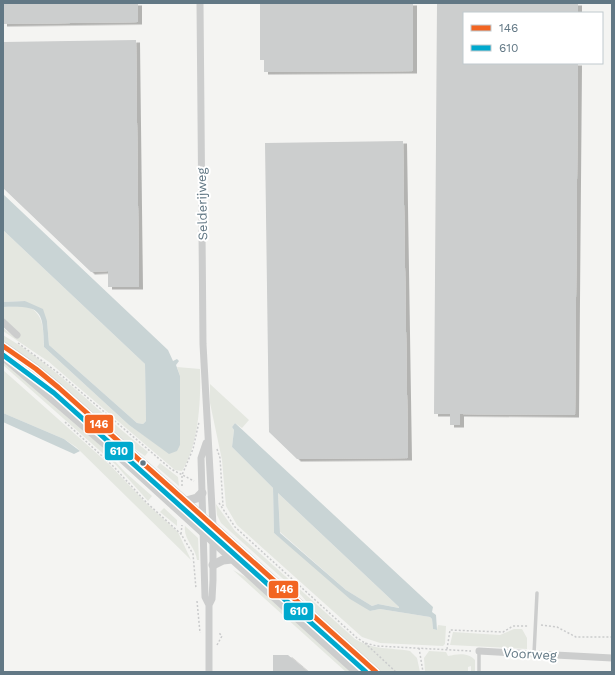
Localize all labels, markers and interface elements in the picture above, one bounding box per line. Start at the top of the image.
legend [463,12,603,64]
text: 146 [499,21,518,35]
text: 610 [499,41,518,55]
street label: Selderijweg [194,167,210,241]
line badge: 146 [84,414,114,434]
text: 146 [90,418,109,431]
line badge: 610 [104,441,134,461]
text: 610 [110,445,128,458]
unlabelled marker [138,458,148,468]
line badge: 146 [268,580,299,599]
text: 146 [275,583,294,596]
line badge: 610 [283,602,314,621]
text: 610 [290,605,308,618]
street label: Voorweg [503,645,557,663]

